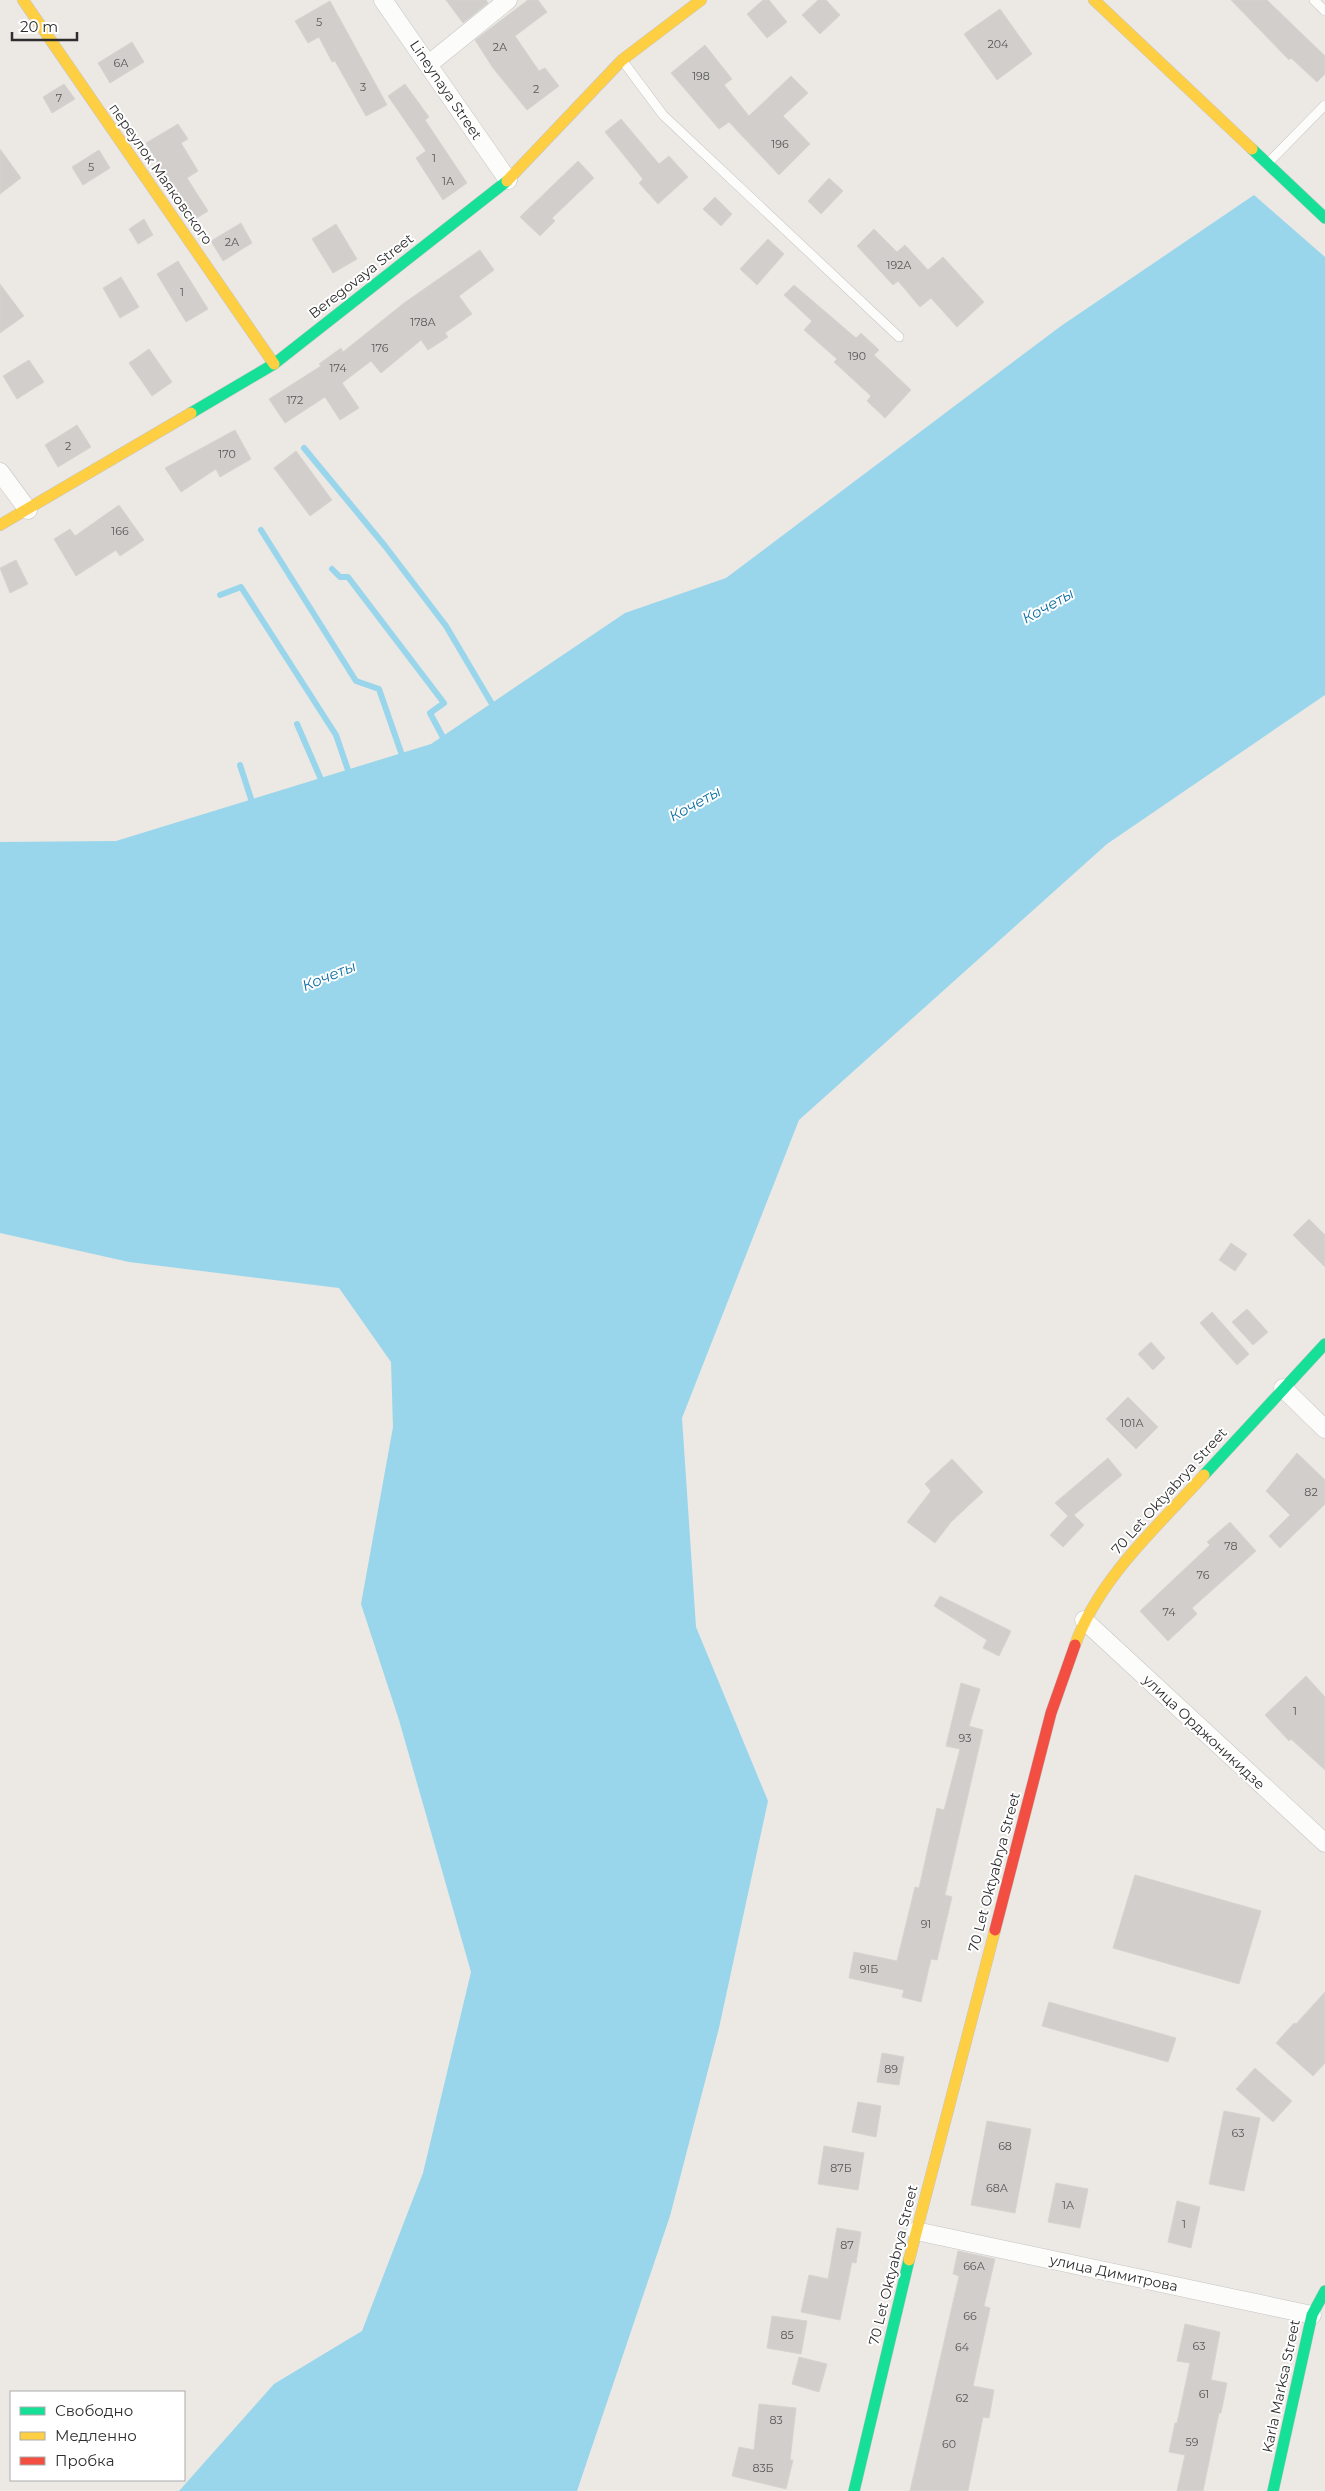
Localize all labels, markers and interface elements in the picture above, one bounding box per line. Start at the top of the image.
scale bar [12,10,78,42]
house number: 5 [316,15,322,29]
text: 20 m [20,17,58,36]
street label: Lineynaya Street [406,37,486,144]
house number: 204 [988,37,1009,51]
house number: 2А [493,40,508,54]
house number: 6А [114,56,129,70]
house number: 198 [692,69,710,83]
house number: 3 [360,80,366,94]
house number: 2 [533,82,539,96]
house number: 7 [56,91,62,105]
street label: переулок Маяковского [105,100,217,248]
house number: 196 [771,137,789,151]
house number: 1 [432,151,436,165]
house number: 5 [88,160,94,174]
house number: 1А [442,174,455,188]
street label: Beregovaya Street [305,229,417,322]
house number: 2А [225,235,240,249]
house number: 192А [886,258,912,272]
house number: 1 [180,285,184,299]
house number: 178А [410,315,437,329]
house number: 176 [372,341,389,355]
house number: 190 [848,349,866,363]
house number: 174 [329,361,347,375]
house number: 172 [287,393,303,407]
house number: 2 [65,439,71,453]
house number: 170 [218,447,236,461]
house number: 166 [111,524,129,538]
water label: Кочеты [1018,583,1077,628]
water label: Кочеты [665,781,724,826]
water label: Кочеты [299,956,359,995]
house number: 101А [1120,1416,1145,1430]
street label: 70 Let Oktyabrya Street [1107,1424,1231,1558]
house number: 82 [1304,1485,1318,1499]
house number: 78 [1224,1539,1238,1553]
house number: 76 [1197,1568,1210,1582]
house number: 74 [1162,1605,1176,1619]
street label: улица Орджоникидзе [1139,1670,1269,1793]
house number: 1 [1293,1704,1297,1718]
house number: 93 [959,1731,971,1745]
street label: 70 Let Oktyabrya Street [964,1790,1024,1954]
house number: 91 [921,1917,931,1931]
house number: 91Б [860,1962,878,1976]
house number: 89 [884,2062,898,2076]
house number: 63 [1232,2126,1244,2140]
house number: 68 [998,2139,1012,2153]
house number: 87Б [830,2161,852,2175]
house number: 68А [986,2181,1009,2195]
street label: 70 Let Oktyabrya Street [864,2183,922,2347]
house number: 1А [1062,2198,1075,2212]
house number: 1 [1182,2217,1186,2231]
house number: 87 [840,2238,854,2252]
street label: улица Димитрова [1047,2250,1180,2295]
house number: 66А [963,2259,986,2273]
house number: 66 [963,2309,977,2323]
street label: Karla Marksa Street [1258,2318,1304,2454]
house number: 85 [780,2328,794,2342]
house number: 63 [1193,2339,1205,2353]
house number: 64 [955,2340,970,2354]
house number: 61 [1199,2387,1209,2401]
legend [10,2391,185,2481]
house number: 62 [956,2391,968,2405]
text: Свободно [55,2401,133,2420]
house number: 83 [769,2413,783,2427]
text: Медленно [55,2426,137,2445]
house number: 59 [1186,2435,1199,2449]
house number: 60 [942,2437,956,2451]
text: Пробка [55,2451,114,2470]
house number: 83Б [752,2461,774,2475]

